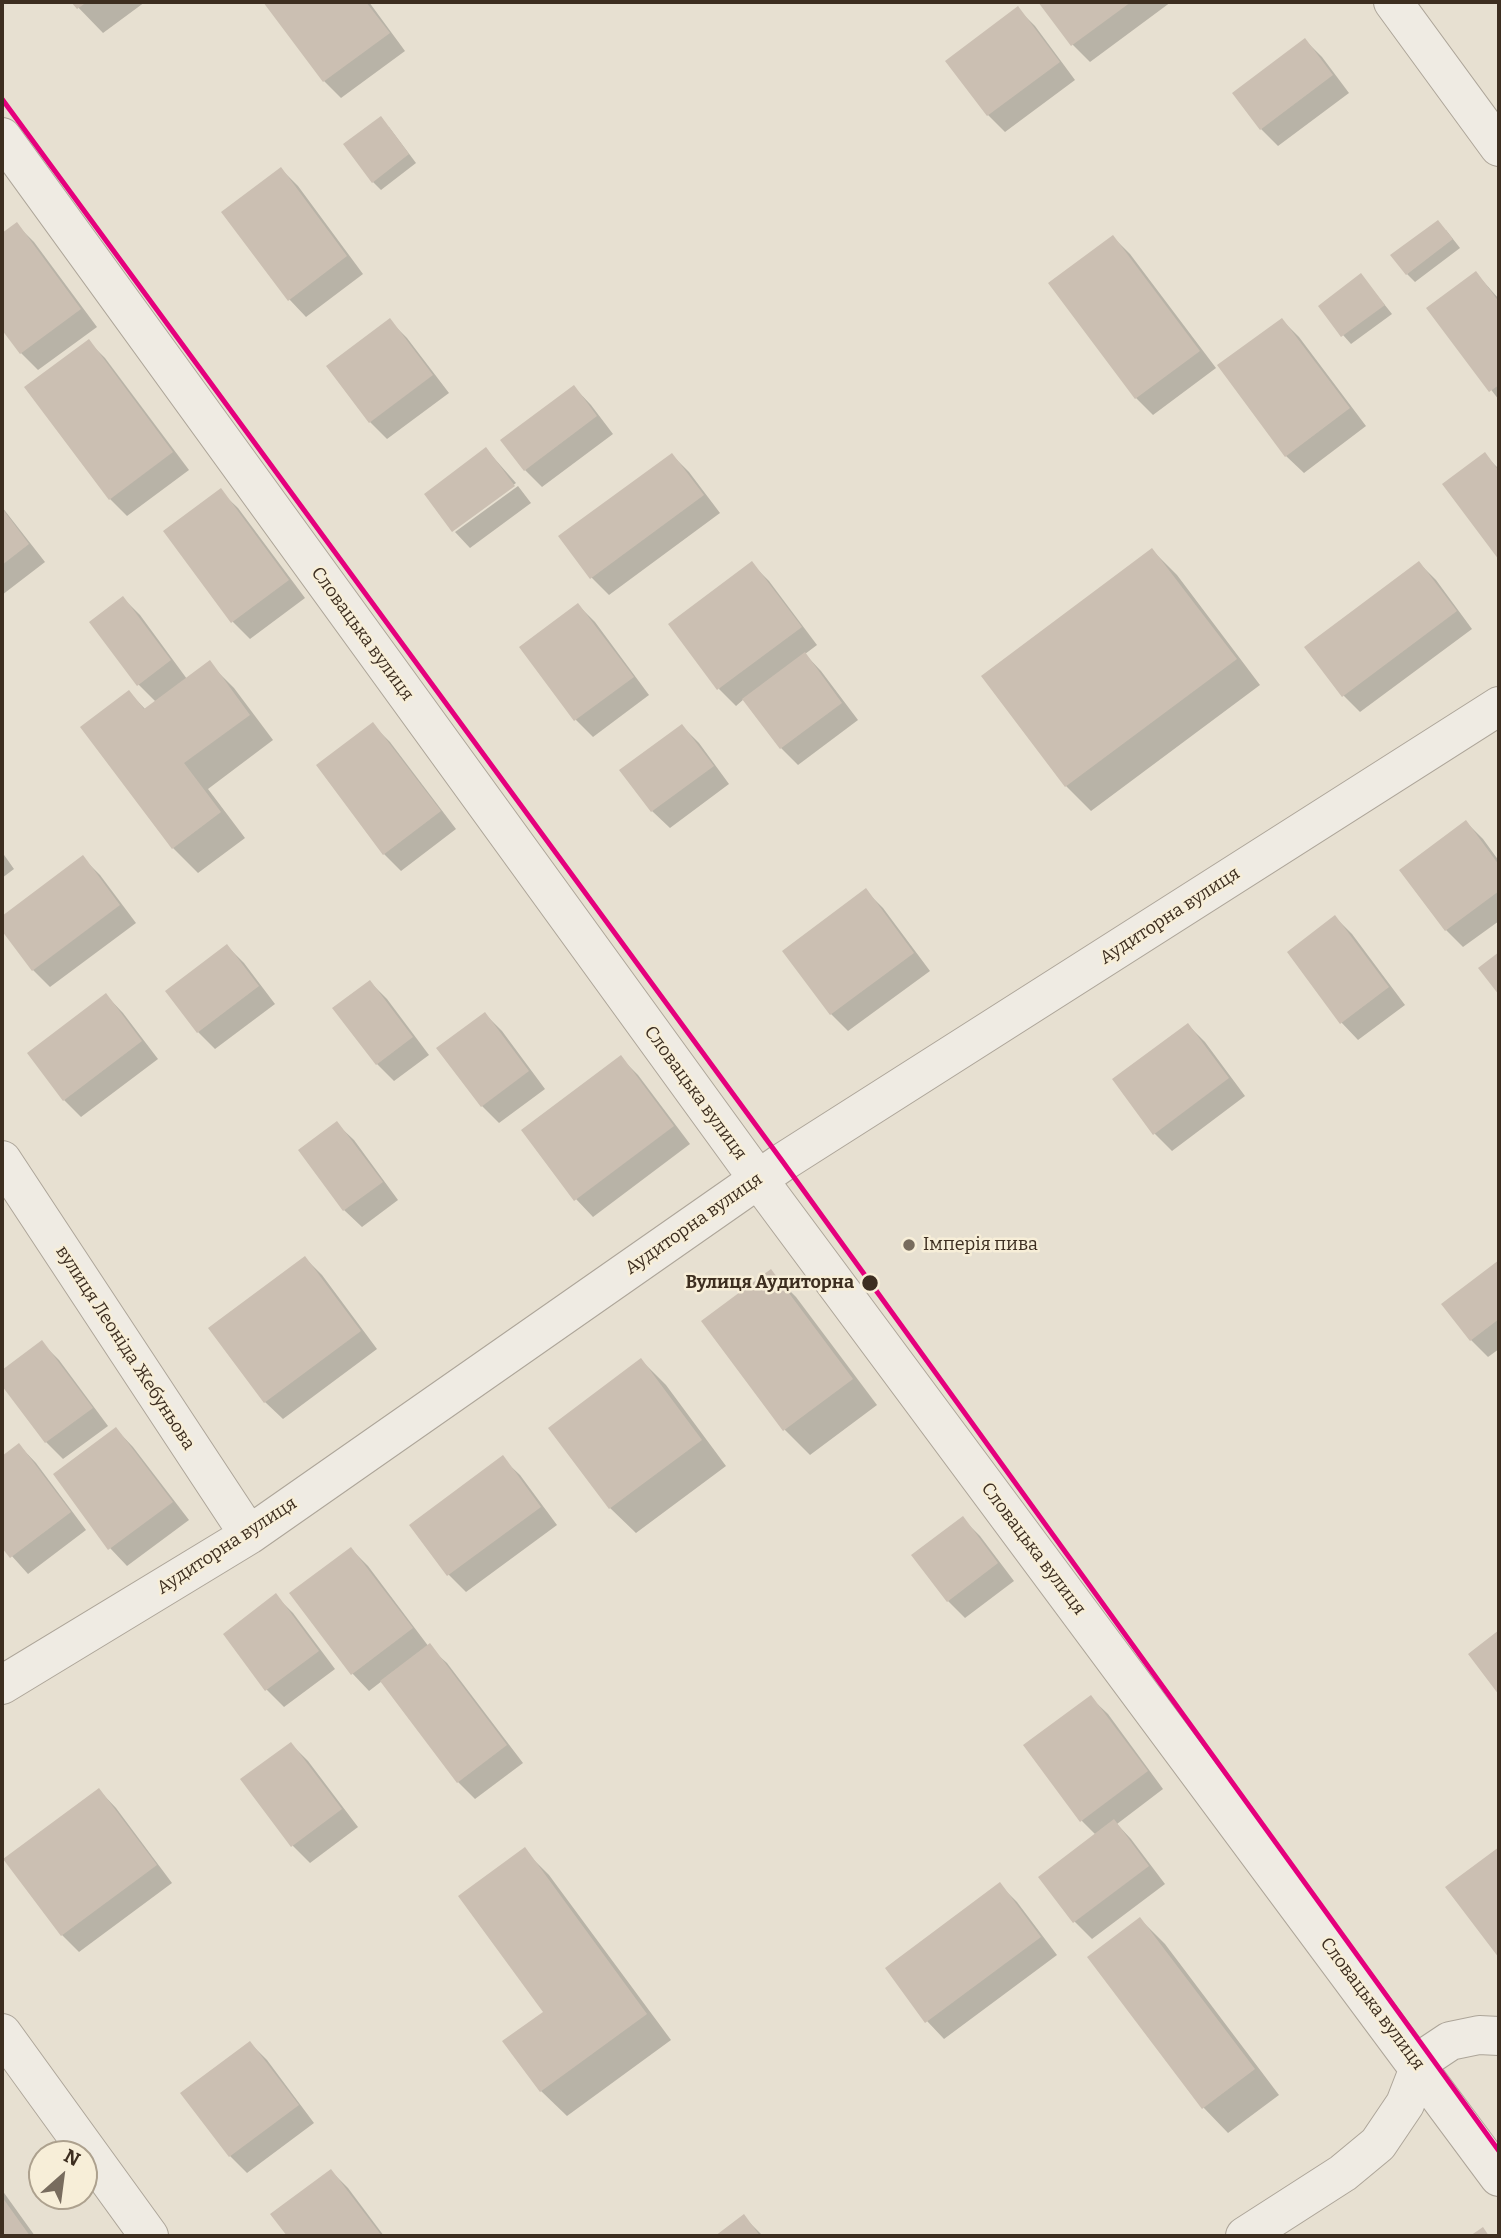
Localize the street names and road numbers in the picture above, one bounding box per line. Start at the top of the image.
street label: Словацька вулиця [306,563,418,705]
street label: Аудиторна вулиця [1096,863,1244,969]
street label: Словацька вулиця [639,1022,751,1164]
street label: Аудиторна вулиця [621,1169,767,1279]
street label: вулиця Леоніда Жебуньова [51,1242,199,1454]
street label: Словацька вулиця [976,1479,1090,1619]
street label: Аудиторна вулиця [153,1493,301,1599]
street label: Словацька вулиця [1315,1934,1429,2074]

